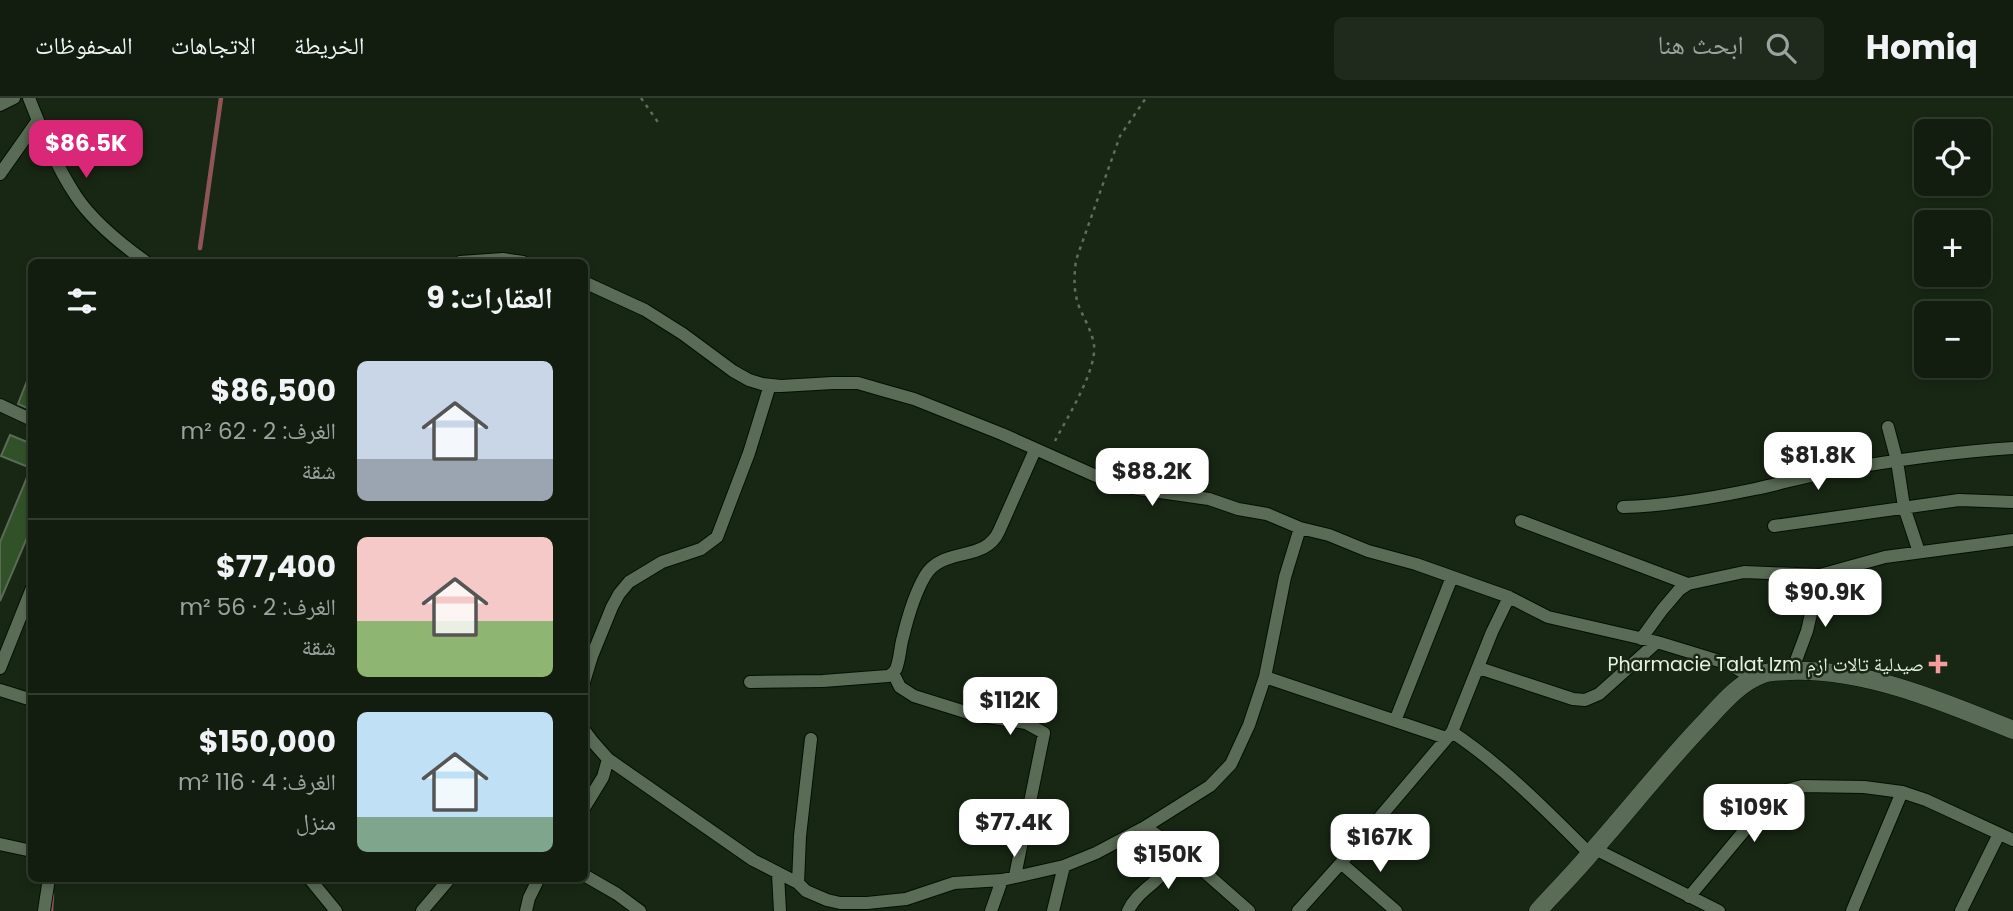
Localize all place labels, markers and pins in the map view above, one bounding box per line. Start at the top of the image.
pin: $86.5K [29,120,143,180]
pin: $81.8K [1761,432,1875,492]
pin: $88.2K [1095,448,1209,508]
pin: $90.9K [1768,570,1882,629]
place label: Pharmacie Talat Izm صيدلية تالات ازم [1607,651,1924,678]
marker: Pharmacie Talat Izm صيدلية تالات ازم [1930,656,1946,672]
pin: $112K [961,678,1059,737]
pin: $109K [1705,784,1803,844]
pin: $77.4K [957,800,1071,859]
pin: $167K [1331,814,1429,874]
pin: $150K [1119,832,1217,891]

